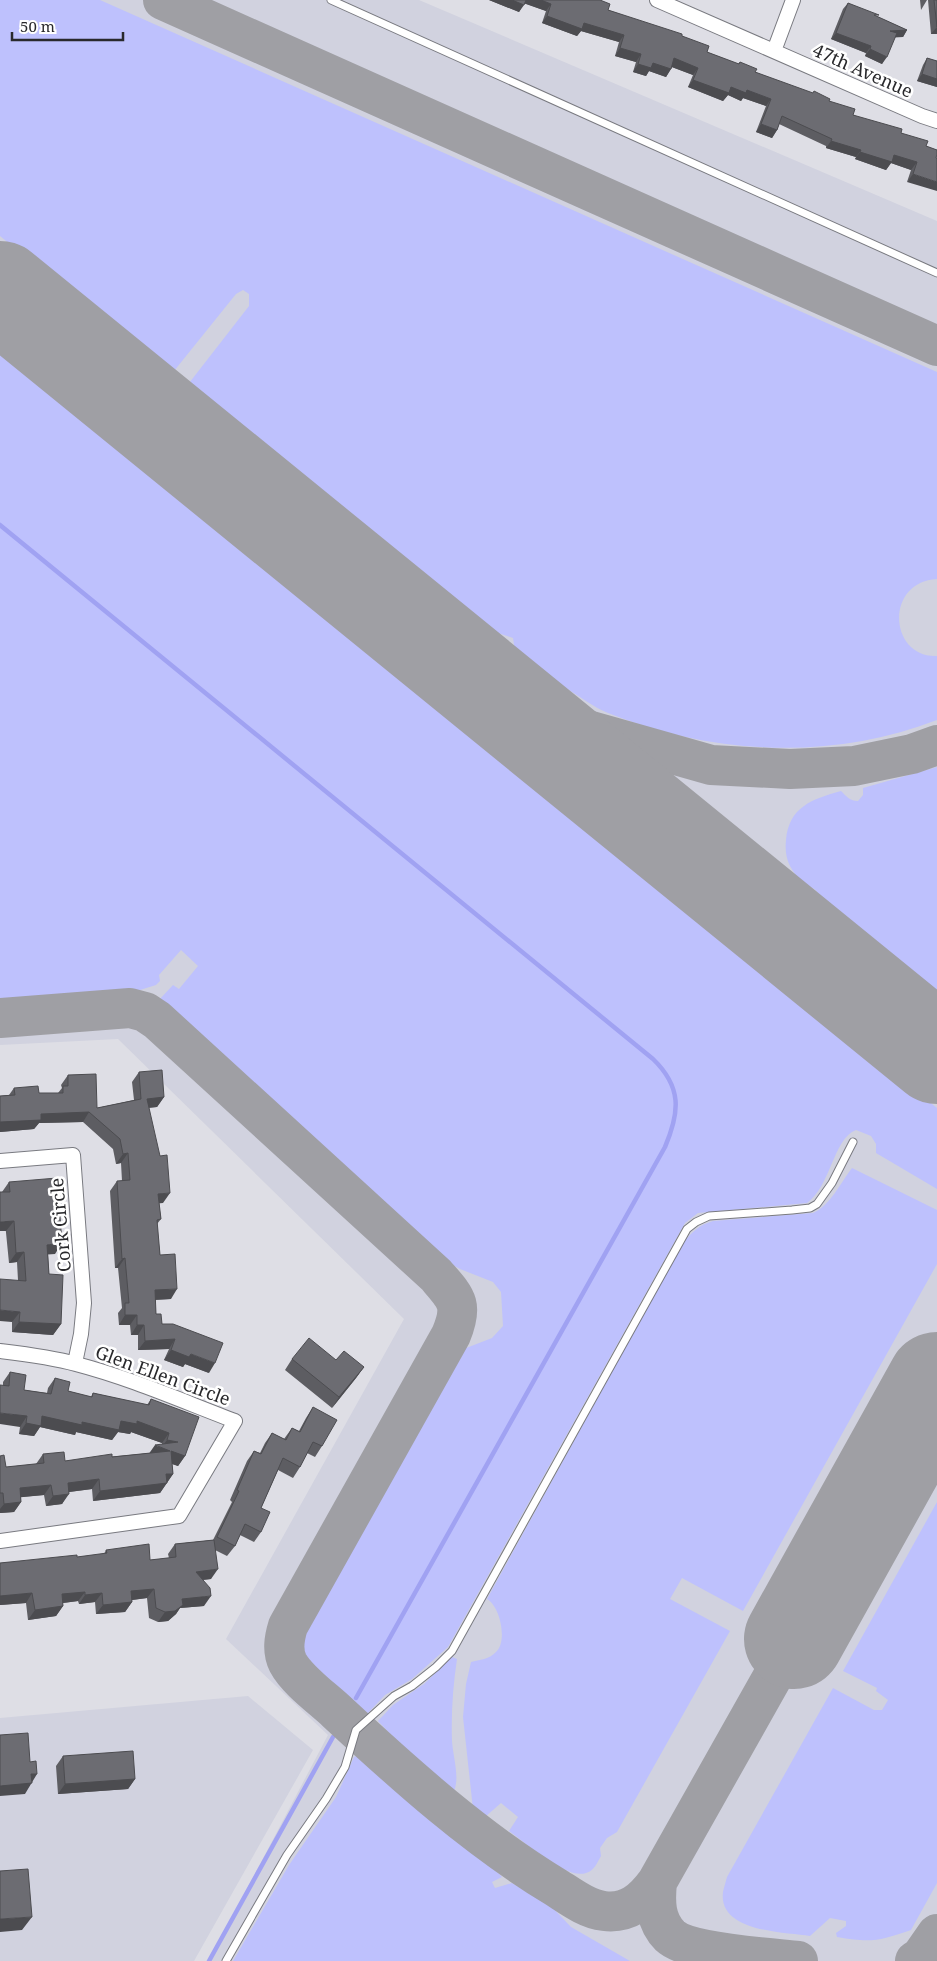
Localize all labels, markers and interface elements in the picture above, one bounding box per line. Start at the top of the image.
scale bar [12,10,124,42]
text: 50 m [20,16,55,36]
street label: 47th Avenue [809,37,917,103]
street label: Cork Circle [44,1177,76,1273]
street label: Glen Ellen Circle [92,1339,234,1411]

